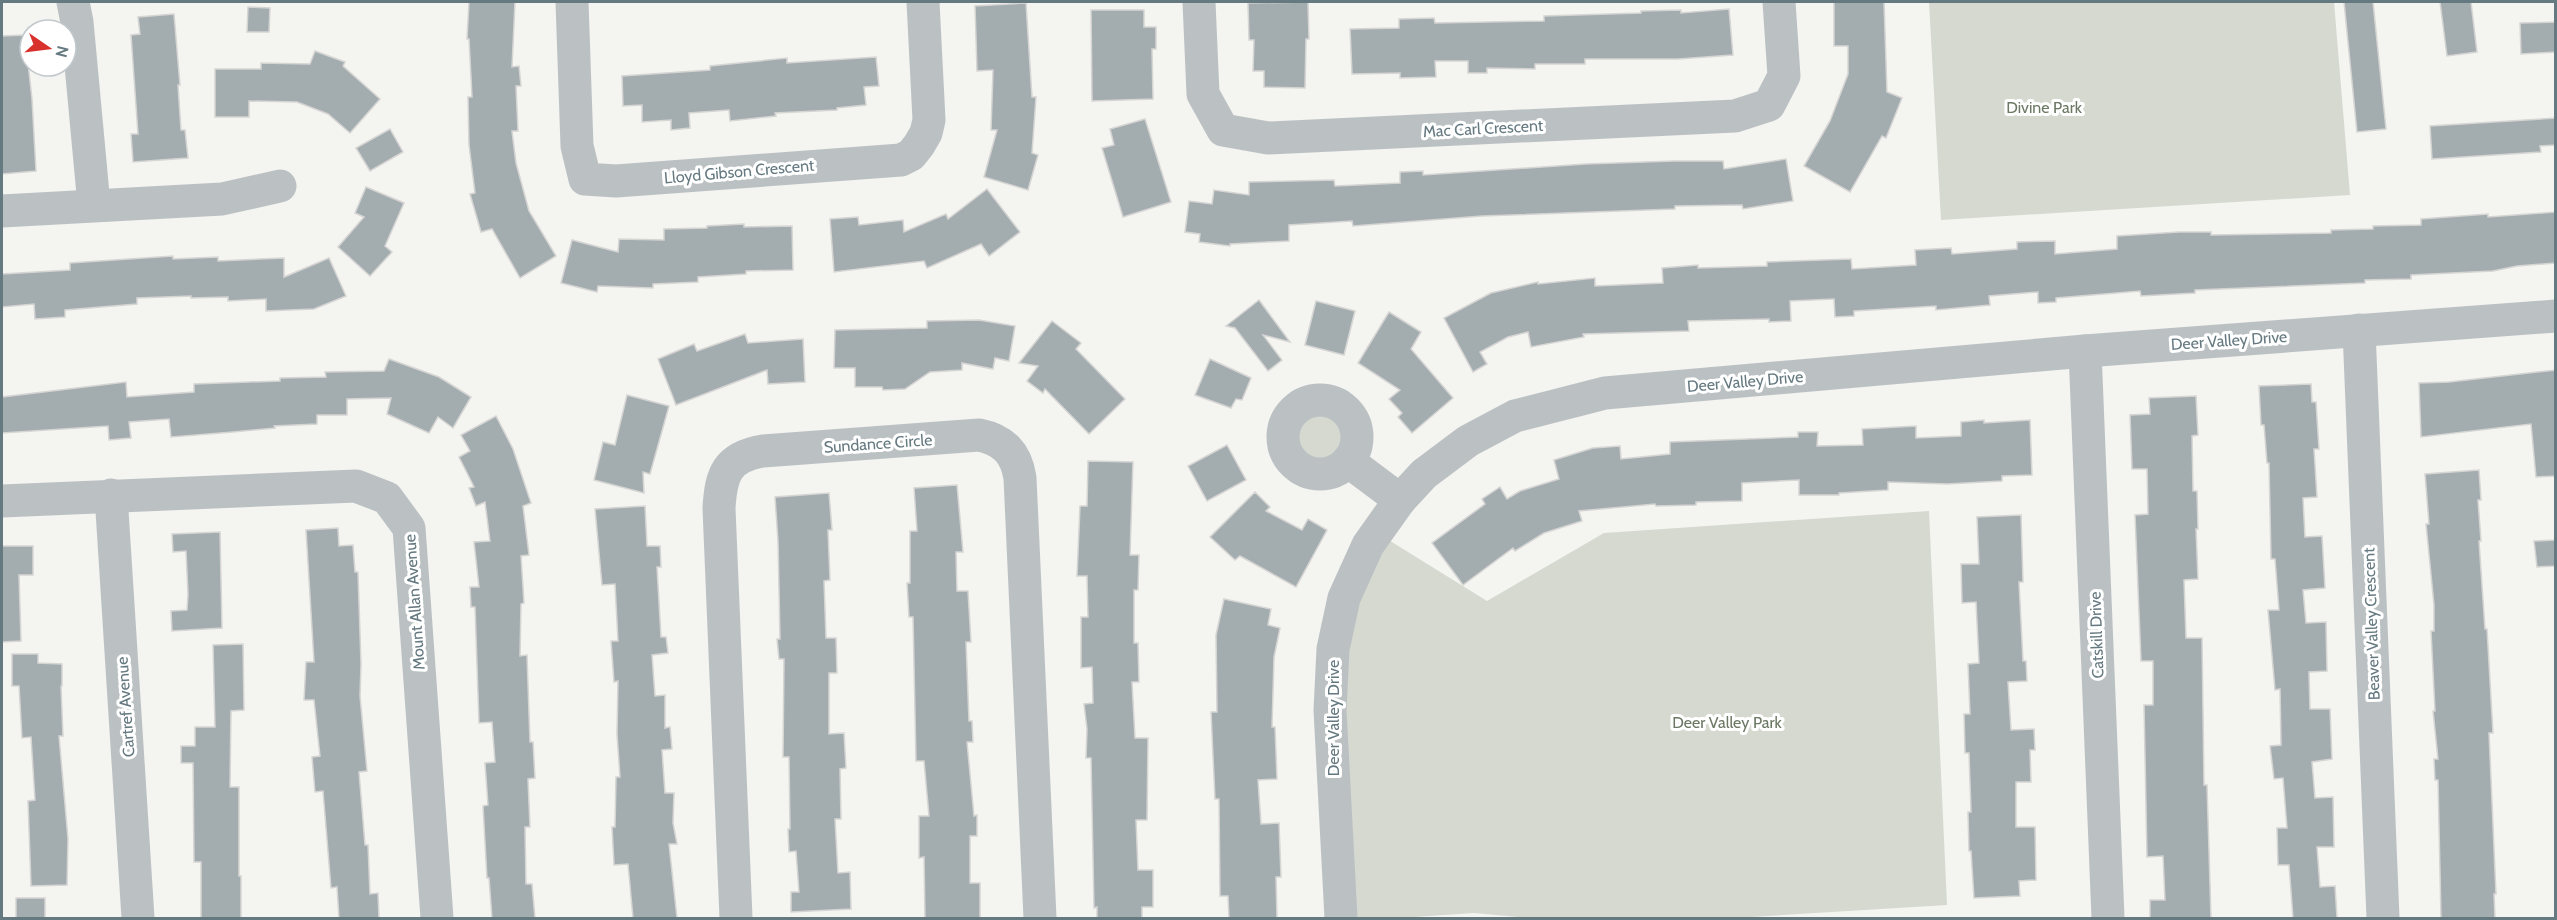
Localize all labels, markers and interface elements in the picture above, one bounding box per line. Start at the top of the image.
north arrow [18,18,78,78]
text: N [51,44,73,59]
park label: Divine Park [2006,98,2083,117]
street label: Mac Carl Crescent [1422,116,1544,141]
street label: Lloyd Gibson Crescent [663,155,815,188]
street label: Deer Valley Drive [2170,327,2288,354]
street label: Deer Valley Drive [1686,367,1804,396]
street label: Sundance Circle [823,430,933,457]
street label: Mount Allan Avenue [400,533,429,670]
street label: Beaver Valley Crescent [2359,547,2384,701]
street label: Catskill Drive [2085,591,2108,679]
street label: Cartref Avenue [113,656,138,758]
street label: Deer Valley Drive [1324,660,1343,776]
park label: Deer Valley Park [1672,713,1783,732]

